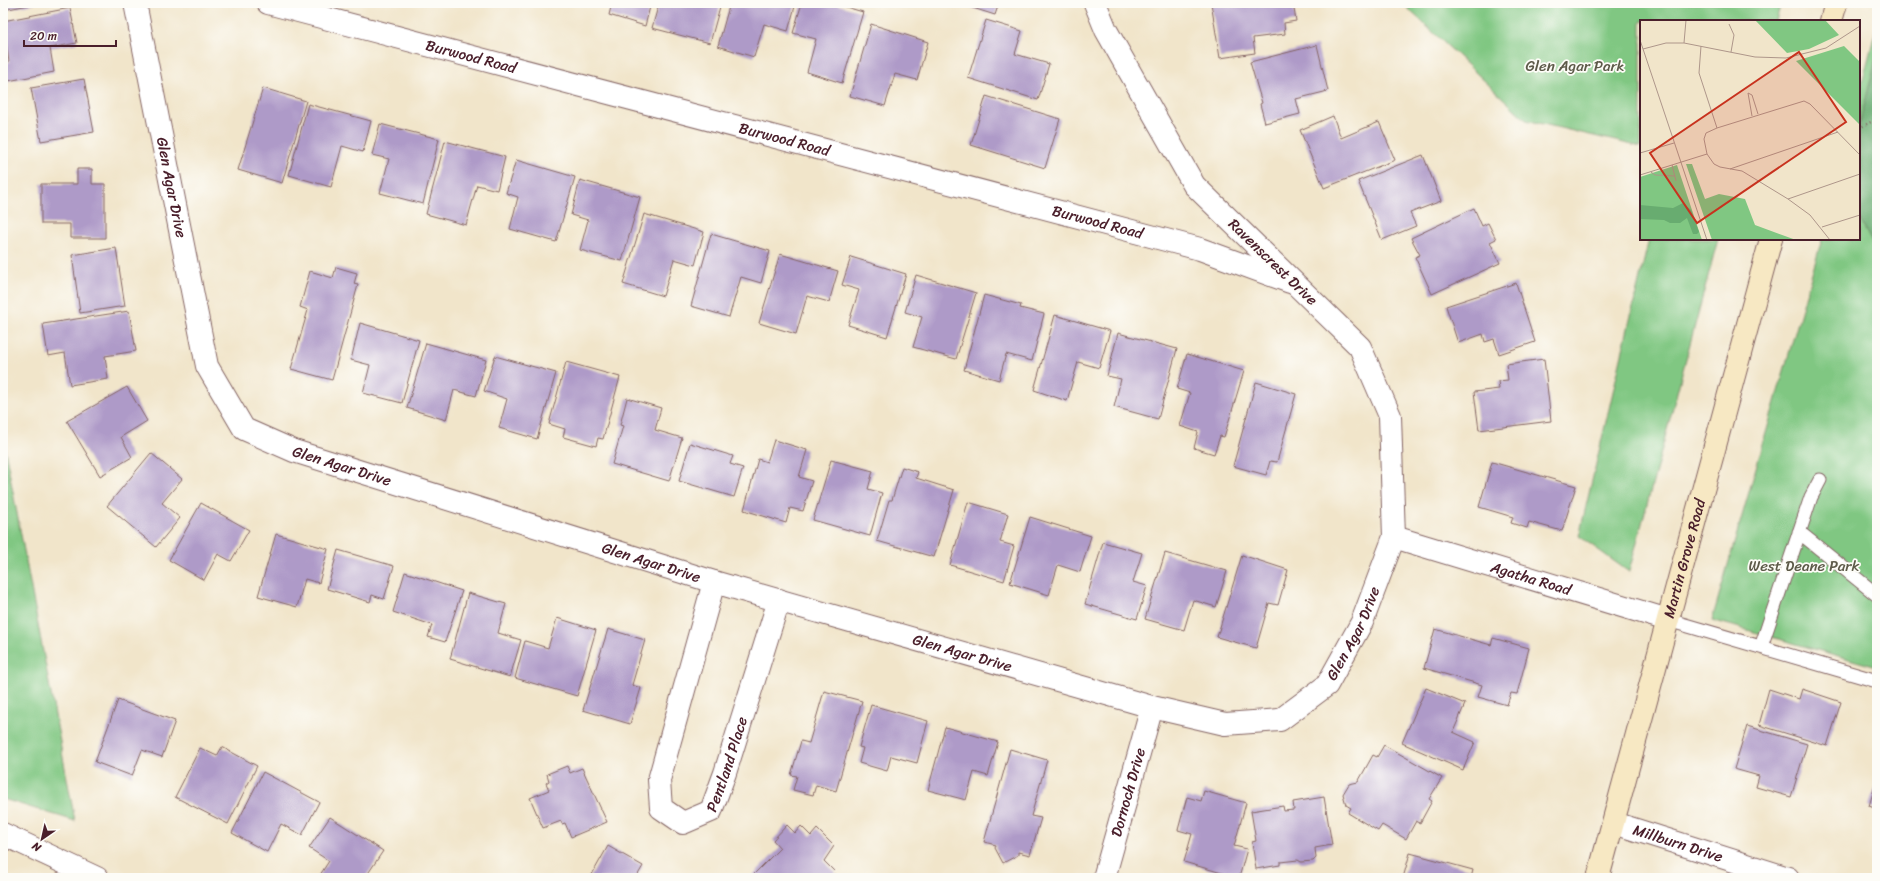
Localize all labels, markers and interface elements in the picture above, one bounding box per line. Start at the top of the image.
inset map [1640,20,1860,240]
scale bar [24,22,116,48]
text: 20 m [30,25,57,47]
street label: Burwood Road [423,32,520,81]
park label: Glen Agar Park [1525,53,1625,79]
street label: Burwood Road [736,115,834,164]
street label: Glen Agar Drive [149,135,194,240]
street label: Burwood Road [1049,198,1147,247]
street label: Ravenscrest Drive [1222,212,1324,312]
street label: Glen Agar Drive [289,438,395,494]
street label: Martin Grove Road [1656,495,1713,621]
street label: Glen Agar Drive [599,535,704,590]
park label: West Deane Park [1749,553,1859,579]
street label: Agatha Road [1487,554,1575,603]
street label: Glen Agar Drive [1319,582,1387,685]
street label: Glen Agar Drive [910,626,1015,680]
street label: Pentland Place [699,713,755,816]
street label: Dornoch Drive [1103,744,1153,840]
street label: Millburn Drive [1630,817,1726,870]
north arrow [22,819,62,859]
text: N [28,837,46,857]

